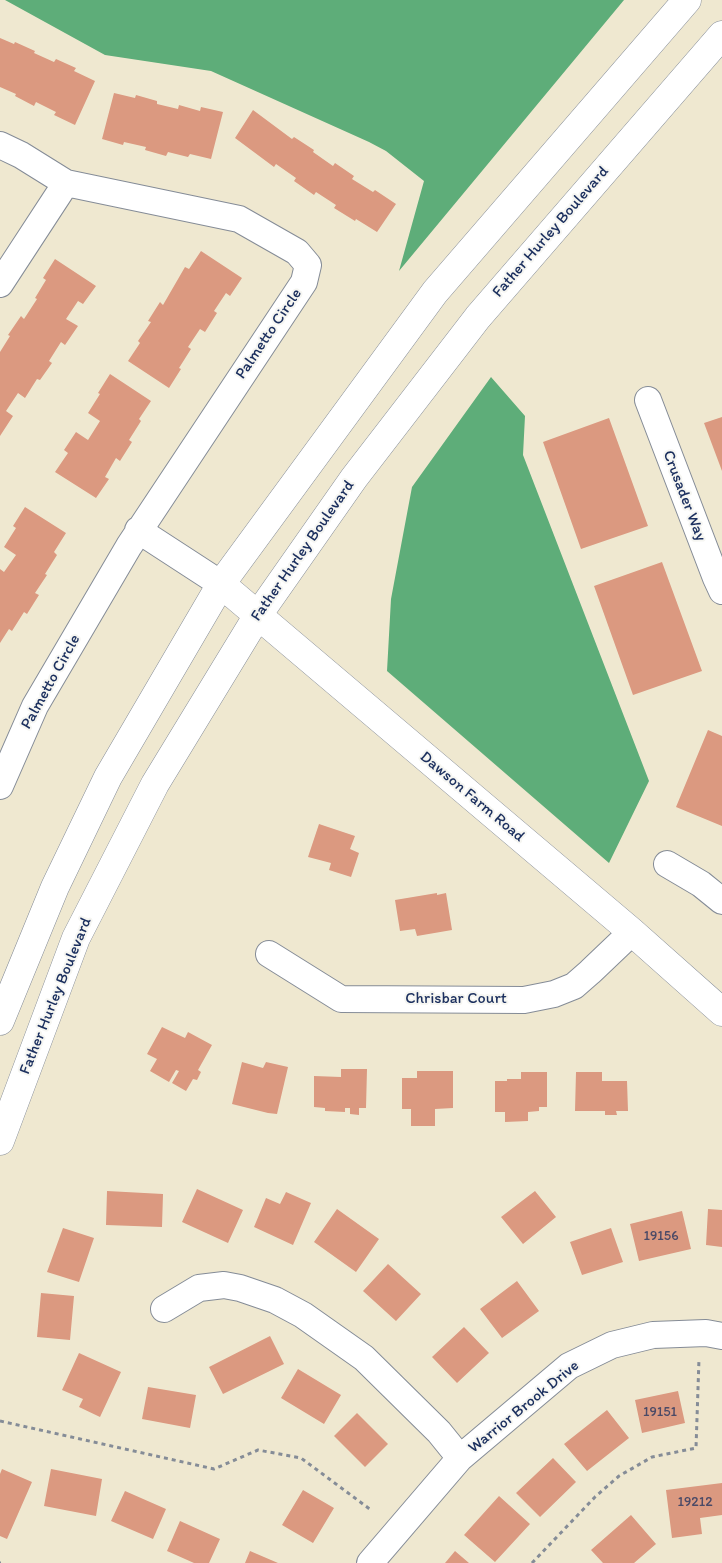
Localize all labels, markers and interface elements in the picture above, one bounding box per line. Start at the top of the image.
street label: Father Hurley Boulevard [489,162,613,302]
street label: Palmetto Circle [232,285,306,383]
street label: Crusader Way [658,448,710,544]
street label: Father Hurley Boulevard [247,477,359,625]
street label: Palmetto Circle [17,631,85,733]
street label: Dawson Farm Road [416,748,528,846]
street label: Father Hurley Boulevard [16,915,96,1077]
street label: Chrisbar Court [405,989,507,1009]
house number: 19156 [643,1228,679,1244]
street label: Warrior Brook Drive [465,1356,583,1458]
house number: 19151 [643,1404,677,1420]
house number: 19212 [677,1494,713,1510]

